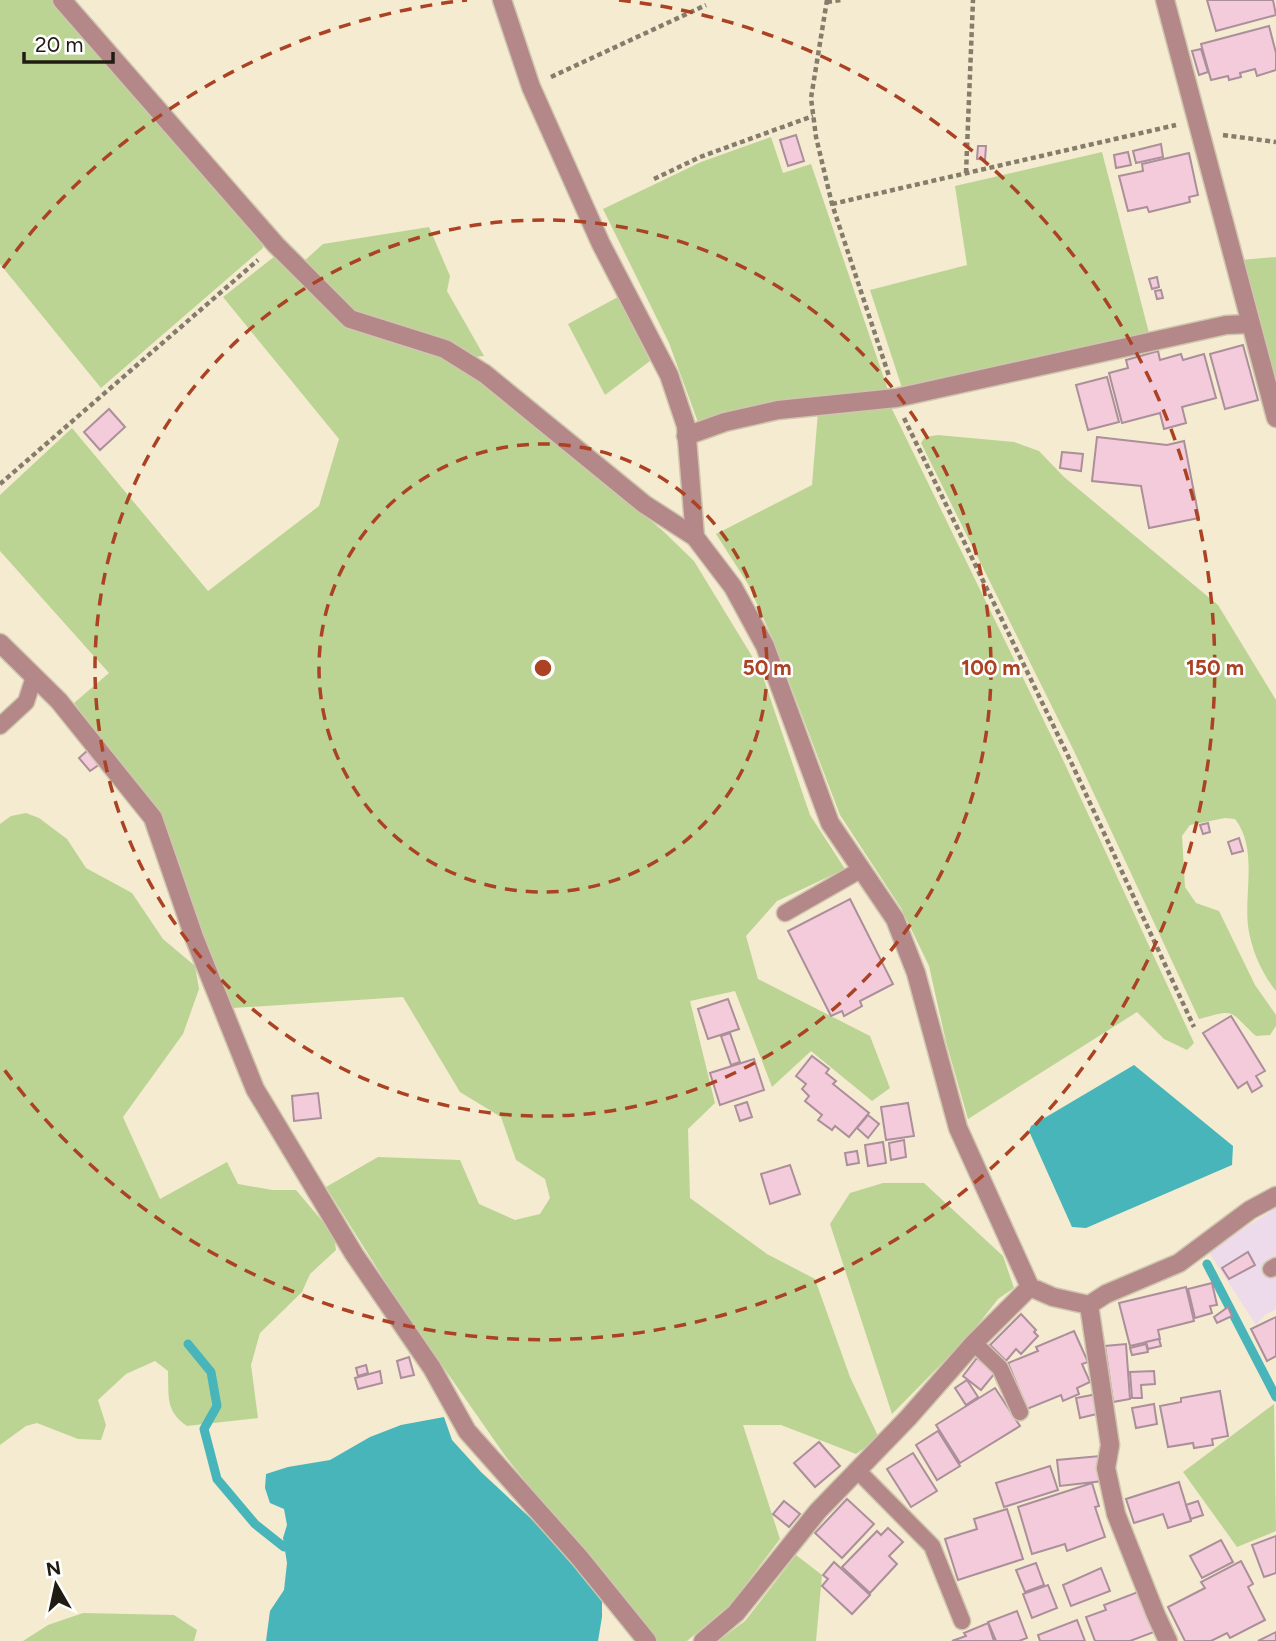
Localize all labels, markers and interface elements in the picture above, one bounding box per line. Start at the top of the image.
scale bar [24,21,114,65]
text: 20 m [35,32,83,57]
text: 50 m [742,655,792,680]
text: 100 m [961,655,1021,680]
text: 150 m [1186,655,1244,680]
centre of rings [531,656,555,680]
north arrow [21,1550,91,1620]
text: N [44,1556,62,1581]

